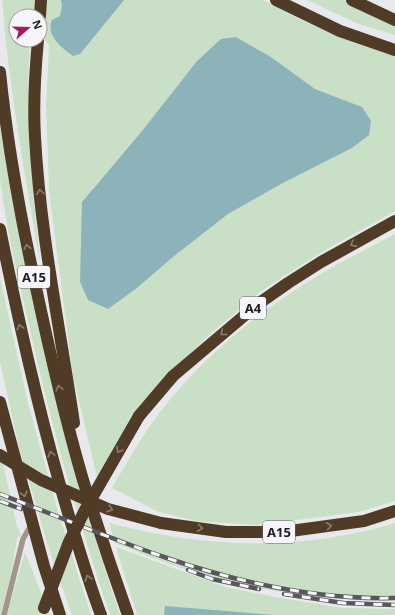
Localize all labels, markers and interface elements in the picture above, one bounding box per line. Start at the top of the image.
north arrow [8,8,48,48]
text: N [29,18,46,31]
one-way arrow [36,189,45,195]
one-way arrow [350,239,357,247]
one-way arrow [24,244,32,251]
road number: A15 [18,266,50,288]
road number: A4 [240,297,266,319]
one-way arrow [16,324,24,331]
one-way arrow [220,328,227,335]
one-way arrow [55,385,63,391]
one-way arrow [117,446,124,453]
one-way arrow [47,450,55,457]
one-way arrow [20,490,28,497]
one-way arrow [106,504,113,513]
road number: A15 [263,521,295,543]
one-way arrow [326,522,332,531]
one-way arrow [197,523,203,532]
one-way arrow [84,575,93,582]

